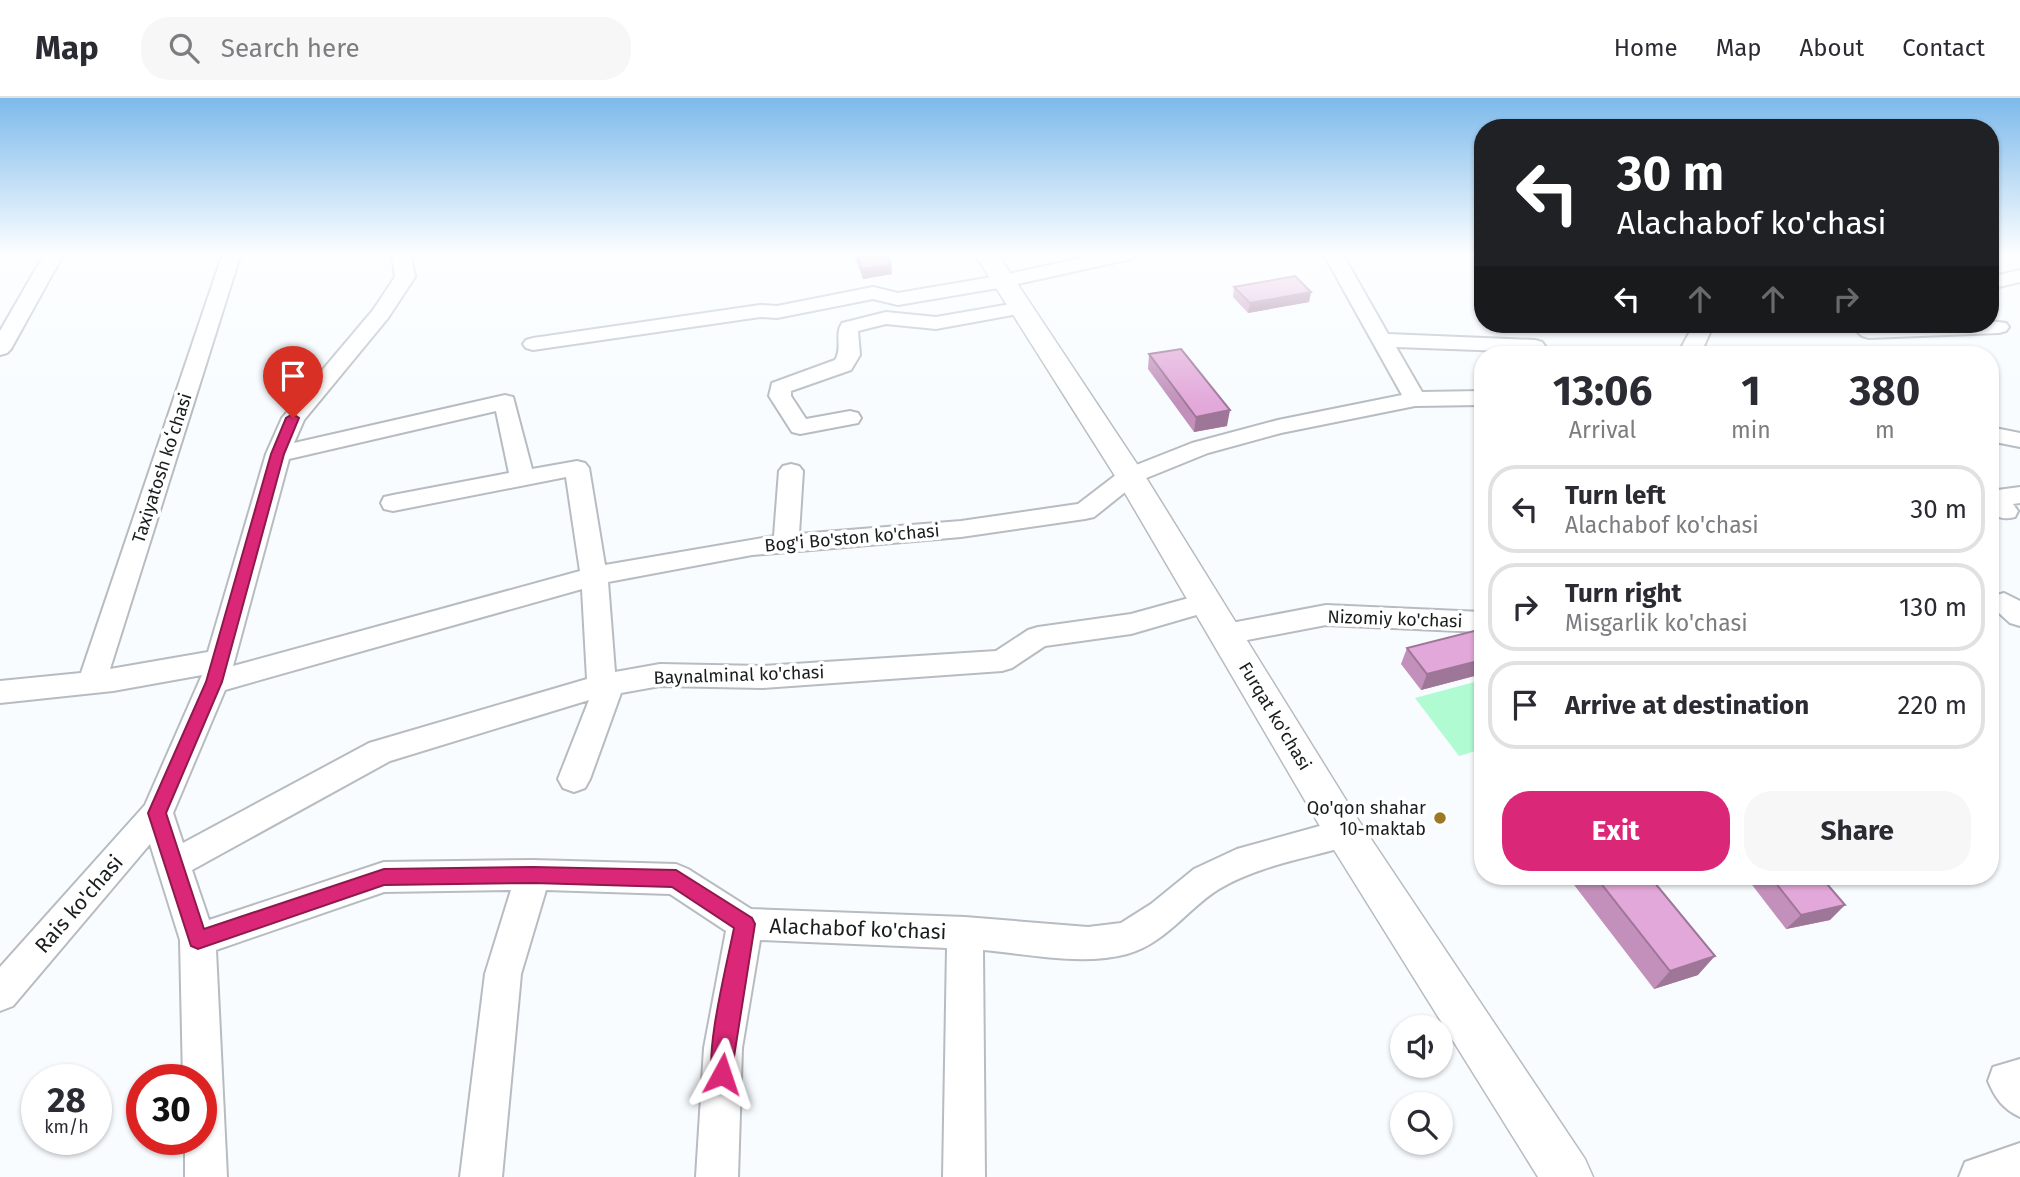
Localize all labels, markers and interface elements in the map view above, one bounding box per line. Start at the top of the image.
search box [141,17,631,80]
text: Map [35,28,99,68]
icon: search [165,29,203,67]
text: Search here [221,33,360,64]
text: Home [1614,34,1678,62]
text: Map [1716,34,1762,62]
text: About [1800,34,1864,62]
text: Contact [1902,34,1985,62]
text: 30 m [1617,144,1724,203]
icon: left [1502,147,1593,238]
text: Alachabof ko'chasi [1617,204,1887,242]
icon: left [1608,280,1646,318]
icon: ahead [1681,280,1719,318]
icon: ahead [1754,280,1792,318]
icon: right [1827,280,1865,318]
pin [263,346,323,418]
icon: arrive [274,357,312,395]
text: 13:06 [1553,366,1652,416]
text: 1 [1741,366,1761,416]
text: 380 [1849,366,1920,416]
street label: Taxiyatosh koʻchasi [127,390,197,546]
text: Arrival [1569,416,1636,444]
text: min [1731,416,1771,444]
text: m [1875,416,1895,444]
text: Turn left [1565,480,1666,511]
icon: left [1506,490,1544,528]
text: 30 m [1910,494,1967,525]
text: Alachabof ko'chasi [1565,511,1759,539]
street label: Bog'i Bo'ston ko'chasi [764,519,940,557]
text: Turn right [1565,578,1682,609]
icon: right [1506,588,1544,626]
text: 130 m [1899,592,1967,623]
street label: Nizomiy ko'chasi [1327,606,1463,632]
text: Misgarlik ko'chasi [1565,609,1748,637]
street label: Furqat ko'chasi [1234,658,1316,774]
street label: Baynalminal ko'chasi [653,661,825,689]
icon: arrive [1506,686,1544,724]
text: Arrive at destination [1565,690,1809,721]
text: 220 m [1898,690,1967,721]
button: Exit [1502,791,1730,871]
button: Share [1744,791,1971,871]
place label: Qo'qon shahar 10-maktab [1307,797,1426,840]
marker: Qo'qon shahar 10-maktab [1432,810,1448,826]
street label: Rais ko'chasi [29,850,129,958]
street label: Alachabof ko'chasi [769,913,947,945]
map controls [1390,1015,1453,1155]
button: sound [1390,1015,1453,1078]
position arrow [685,1037,759,1111]
speed limit sign: 30 [126,1064,217,1155]
text: 28 [47,1079,86,1121]
button: search [1390,1092,1453,1155]
text: km/h [44,1116,89,1138]

